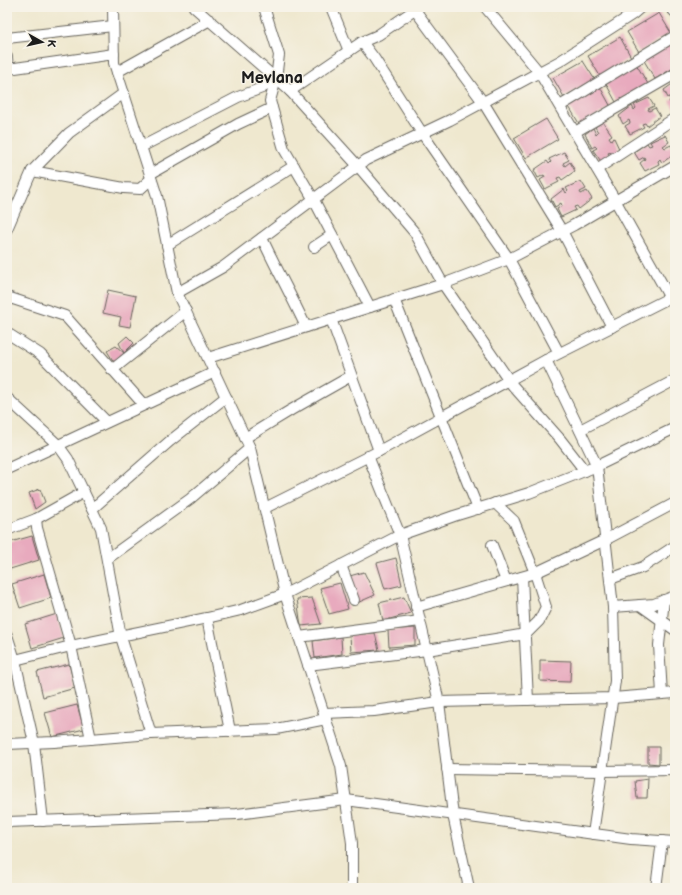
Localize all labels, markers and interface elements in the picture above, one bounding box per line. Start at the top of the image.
north arrow [22,22,62,62]
text: K [44,39,58,48]
district label: Mevlana [241,69,303,88]

